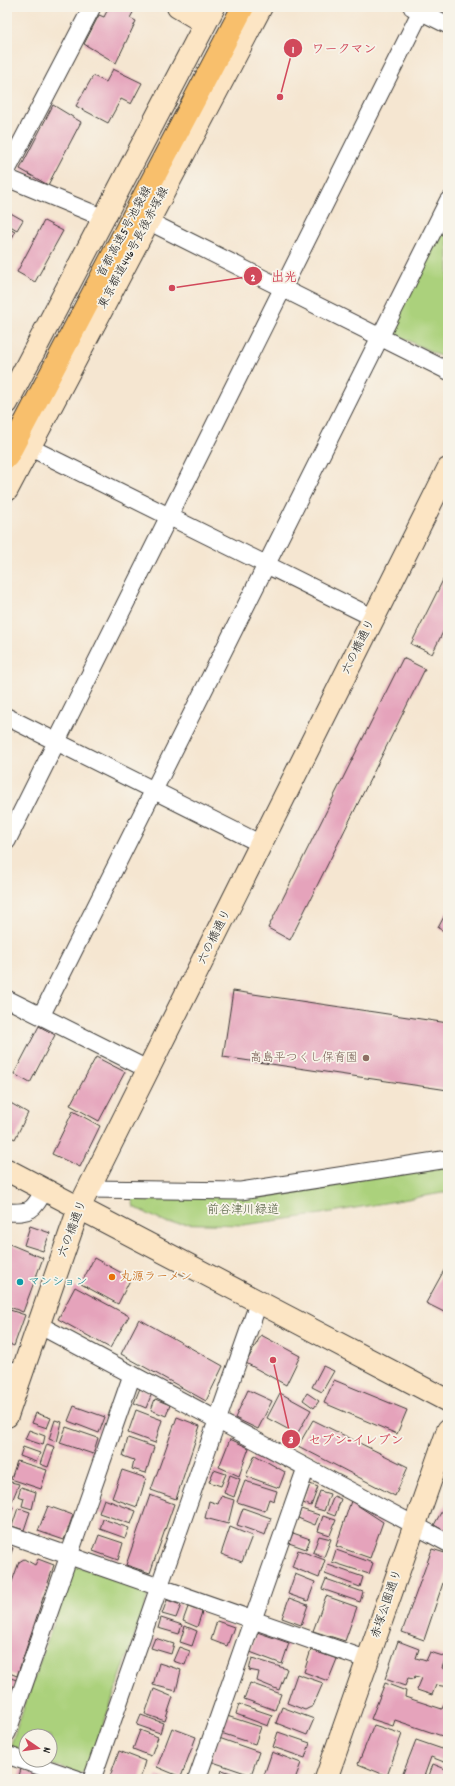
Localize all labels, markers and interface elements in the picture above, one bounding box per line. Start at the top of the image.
callout: ワークマン [283,36,384,61]
text: ワークマン [311,41,377,60]
text: 1 [292,42,295,59]
street label: 首都高速5号池袋線 [94,183,156,281]
street label: 東京都道446号長後赤塚線 [95,184,173,312]
callout: 出光 [243,264,305,289]
text: 出光 [271,269,297,288]
text: 2 [250,270,256,287]
street label: 六の橋通り [338,616,380,678]
street label: 六の橋通り [194,906,236,968]
place label: 高島平つくし保育園 [250,1050,358,1067]
marker: 高島平つくし保育園 [361,1053,371,1063]
street label: 六の橋通り [54,1198,92,1260]
park label: 前谷津川緑道 [207,1202,279,1219]
place label: 丸源ラーメン [120,1269,192,1286]
marker: 丸源ラーメン [107,1272,117,1282]
place label: マンション [28,1274,88,1291]
marker: マンション [15,1277,25,1287]
callout: セブン-イレブン [281,1426,412,1451]
text: 3 [288,1432,294,1449]
text: セブン-イレブン [308,1432,404,1451]
street label: 赤塚公園通り [367,1567,407,1641]
north arrow [18,1728,58,1768]
text: N [37,1745,54,1755]

